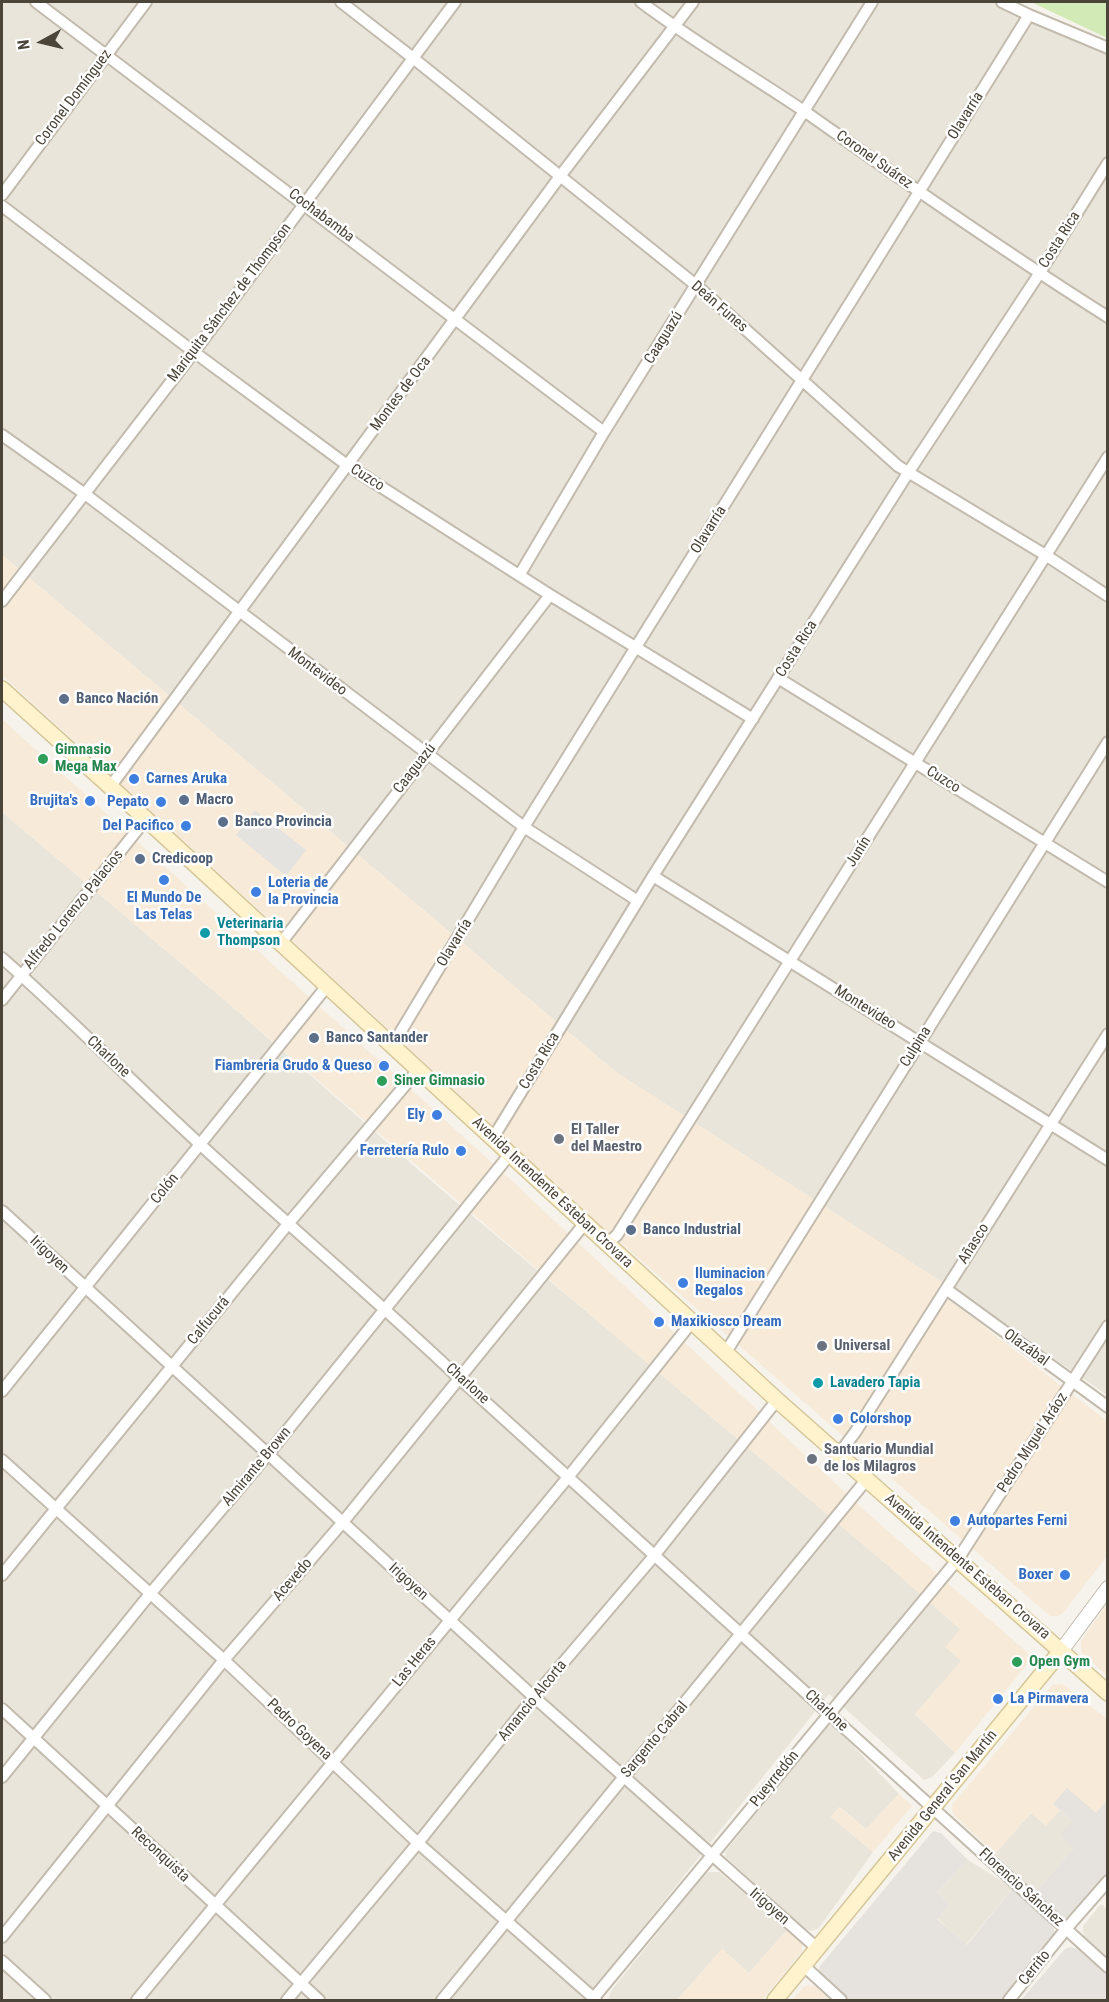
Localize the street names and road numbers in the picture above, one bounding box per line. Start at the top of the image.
street label: Coronel Domínguez [32,46,116,150]
street label: Olavarría [944,89,988,143]
street label: Coronel Suárez [832,127,916,193]
street label: Cochabamba [284,185,358,247]
street label: Costa Rica [1036,208,1084,272]
street label: Mariquita Sánchez de Thompson [164,220,296,386]
street label: Deán Funes [687,278,751,336]
street label: Caaguazú [641,308,687,368]
street label: Montes de Oca [367,353,435,435]
street label: Cuzco [347,461,387,495]
street label: Olavarría [687,503,731,557]
street label: Costa Rica [773,617,821,681]
street label: Montevideo [284,644,350,700]
street label: Caaguazú [390,740,440,798]
street label: Cuzco [923,763,963,797]
street label: Junín [843,833,875,871]
street label: Alfredo Lorenzo Palacios [20,847,128,973]
street label: Olavarría [434,916,476,970]
street label: Montevideo [831,982,899,1034]
street label: Culpina [897,1023,935,1071]
street label: Costa Rica [516,1029,564,1093]
street label: Charlone [83,1032,133,1082]
street label: Avenida Intendente Esteban Crovara [468,1114,636,1272]
street label: Colón [147,1170,183,1208]
street label: Añasco [955,1220,993,1268]
street label: Irigoyen [26,1232,72,1278]
street label: Calfucurá [184,1293,234,1349]
street label: Olazábal [1000,1326,1052,1370]
street label: Charlone [441,1360,493,1408]
street label: Pedro Miguel Aráoz [994,1390,1072,1496]
street label: Almirante Brown [219,1424,295,1510]
street label: Avenida Intendente Esteban Crovara [881,1490,1053,1644]
street label: Acevedo [270,1555,316,1605]
street label: Irigoyen [385,1560,431,1604]
street label: Las Heras [389,1633,441,1691]
street label: Amancio Alcorta [495,1657,571,1745]
street label: Charlone [801,1686,851,1736]
street label: Pedro Goyena [263,1695,335,1765]
street label: Sargento Cabral [618,1698,692,1782]
street label: Avenida General San Martín [885,1727,1001,1865]
street label: Pueyrredón [747,1747,803,1811]
street label: Reconquista [127,1823,193,1887]
street label: Florencio Sánchez [975,1845,1067,1931]
street label: Irigoyen [745,1885,793,1929]
street label: Cerrito [1015,1947,1055,1989]

